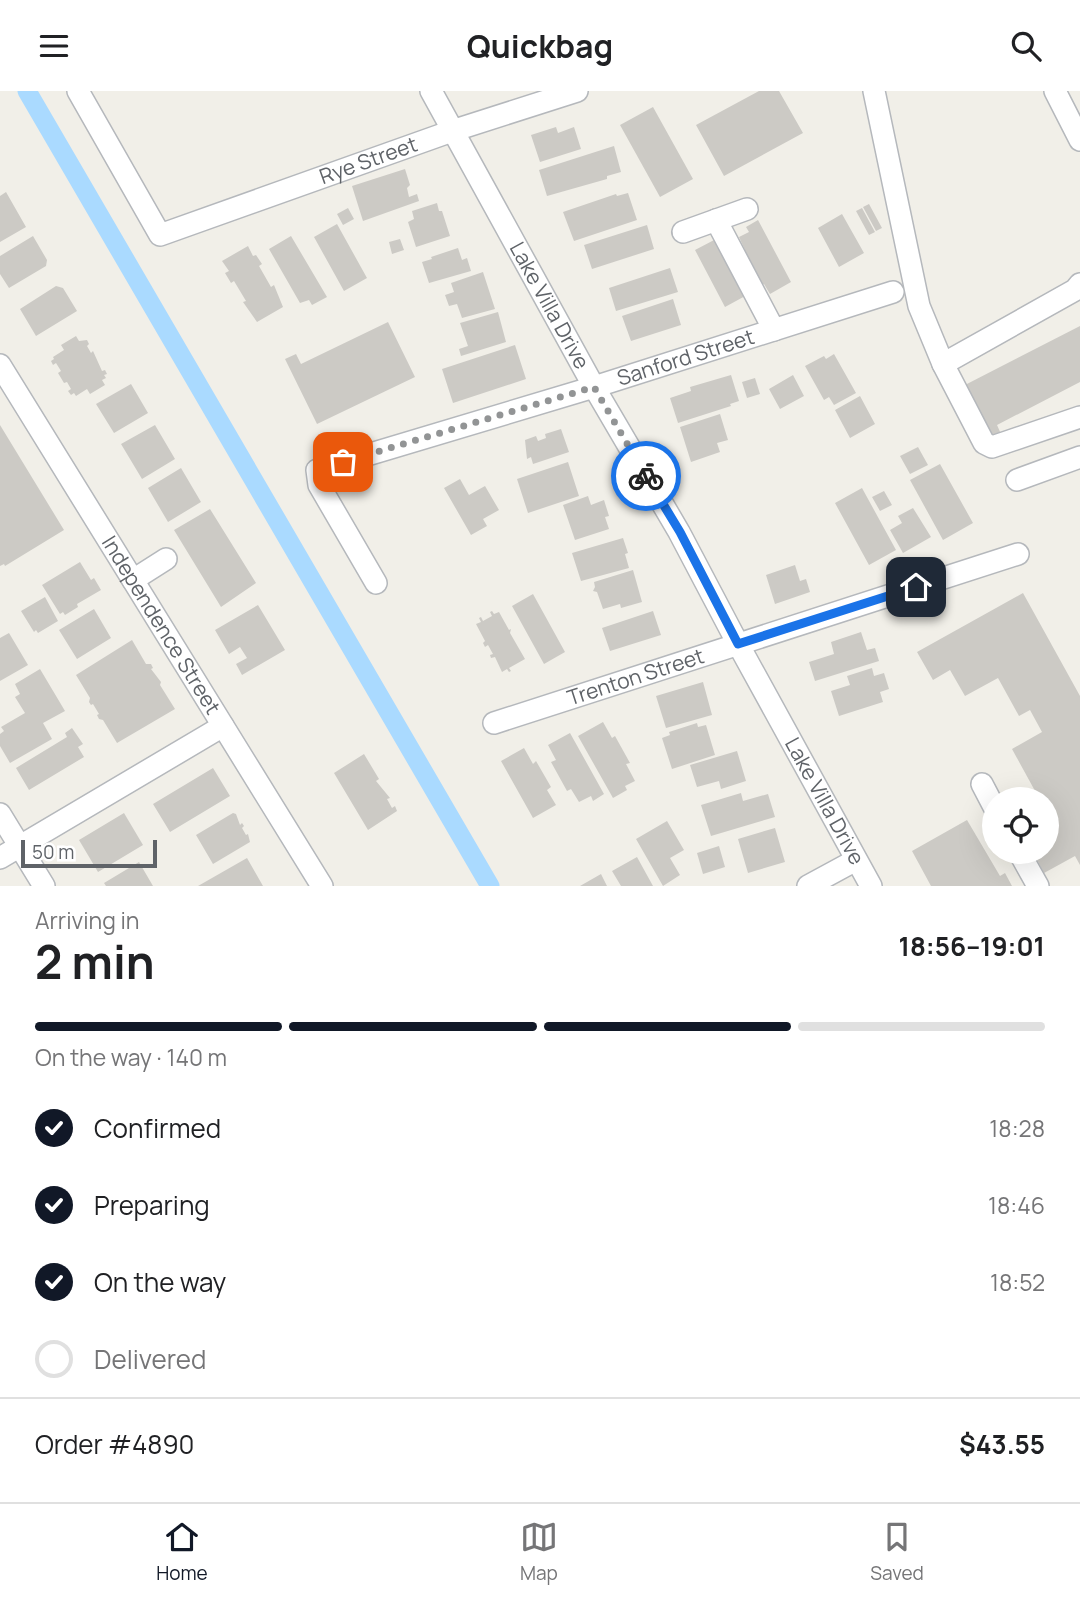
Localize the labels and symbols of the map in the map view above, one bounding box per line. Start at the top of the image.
street label: Rye Street [315,129,421,190]
street label: Lake Villa Drive [504,237,596,374]
street label: Sanford Street [613,322,758,392]
pin [313,432,373,492]
courier [611,441,681,511]
street label: Independence Street [96,530,227,719]
pin [886,557,946,617]
street label: Trenton Street [564,641,707,711]
street label: Lake Villa Drive [779,732,872,869]
scale bar [21,837,158,869]

